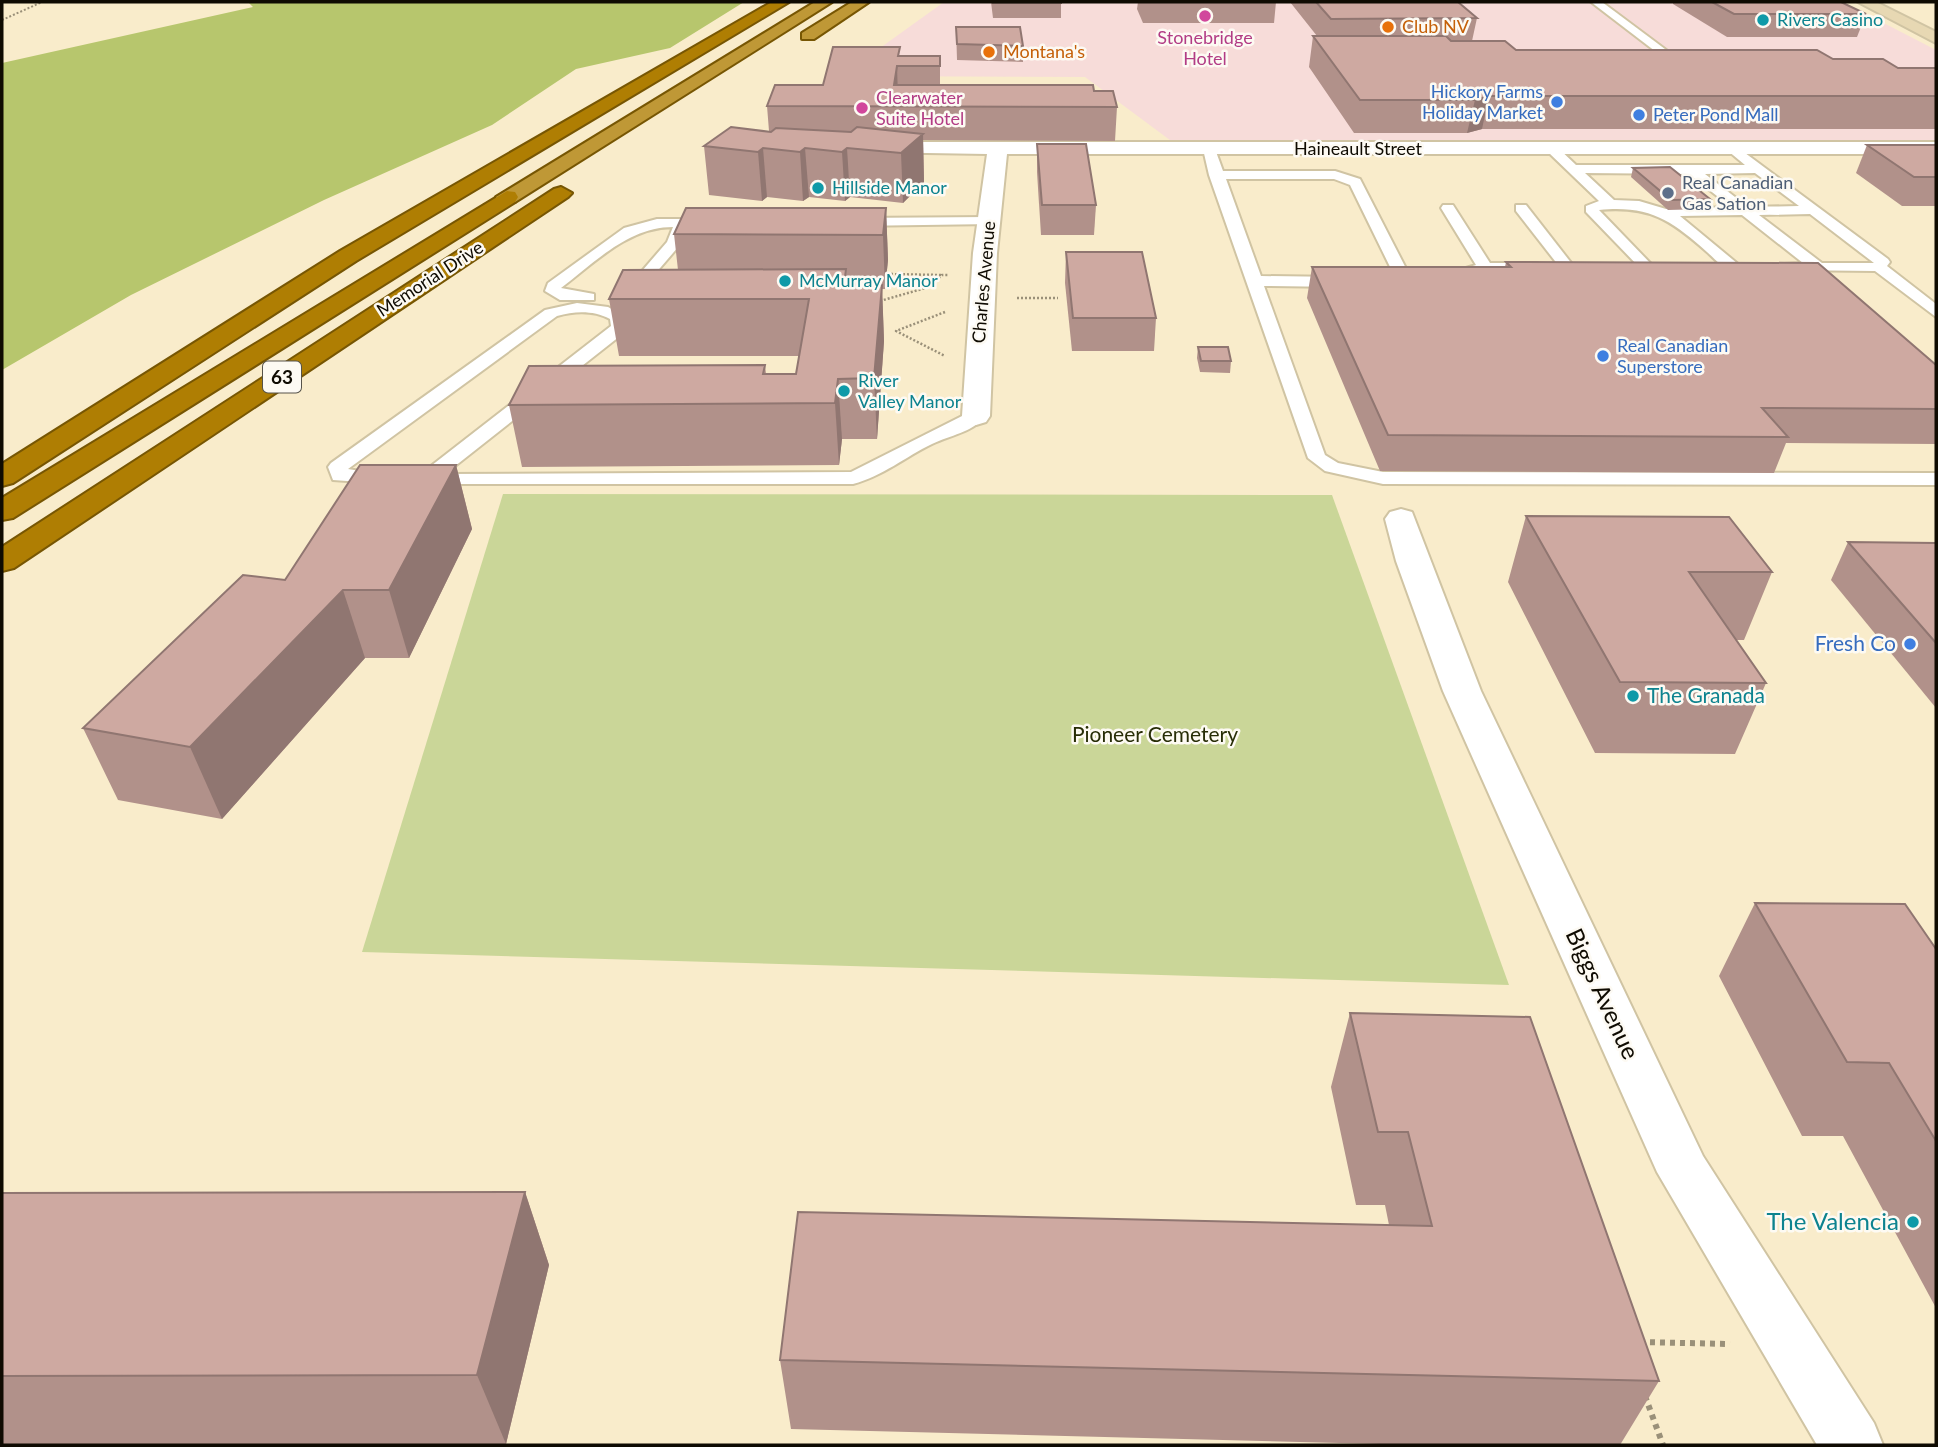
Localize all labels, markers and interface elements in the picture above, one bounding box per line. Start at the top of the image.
marker: Stonebridge Hotel [1197,8,1213,24]
place label: Rivers Casino [1777,8,1883,30]
marker: Rivers Casino [1755,12,1771,28]
place label: Club NV [1402,15,1470,37]
marker: Club NV [1380,19,1396,35]
place label: Stonebridge Hotel [1157,26,1253,69]
place label: Montana's [1003,40,1085,62]
marker: Montana's [981,44,997,60]
place label: Hickory Farms Holiday Market [1422,80,1544,123]
place label: Clearwater Suite Hotel [876,86,964,129]
marker: Hickory Farms Holiday Market [1549,94,1565,110]
marker: Clearwater Suite Hotel [854,100,870,116]
place label: Peter Pond Mall [1653,103,1779,125]
marker: Peter Pond Mall [1631,107,1647,123]
street label: Haineault Street [1294,137,1423,159]
place label: Real Canadian Gas Sation [1682,171,1793,214]
place label: Hillside Manor [832,176,947,198]
marker: Hillside Manor [810,180,826,196]
marker: Real Canadian Gas Sation [1660,185,1676,201]
street label: Charles Avenue [967,220,999,344]
street label: Memorial Drive [372,236,487,321]
place label: McMurray Manor [799,269,938,291]
marker: McMurray Manor [777,273,793,289]
place label: Real Canadian Superstore [1617,334,1728,377]
marker: Real Canadian Superstore [1595,348,1611,364]
road number: 63 [263,362,301,392]
place label: River Valley Manor [858,369,962,412]
marker: River Valley Manor [836,383,852,399]
place label: Fresh Co [1815,630,1896,655]
marker: Fresh Co [1902,636,1918,652]
place label: The Granada [1647,682,1765,707]
marker: The Granada [1625,688,1641,704]
park label: Pioneer Cemetery [1072,721,1238,746]
street label: Biggs Avenue [1560,923,1646,1063]
place label: The Valencia [1766,1206,1899,1235]
marker: The Valencia [1905,1214,1921,1230]

